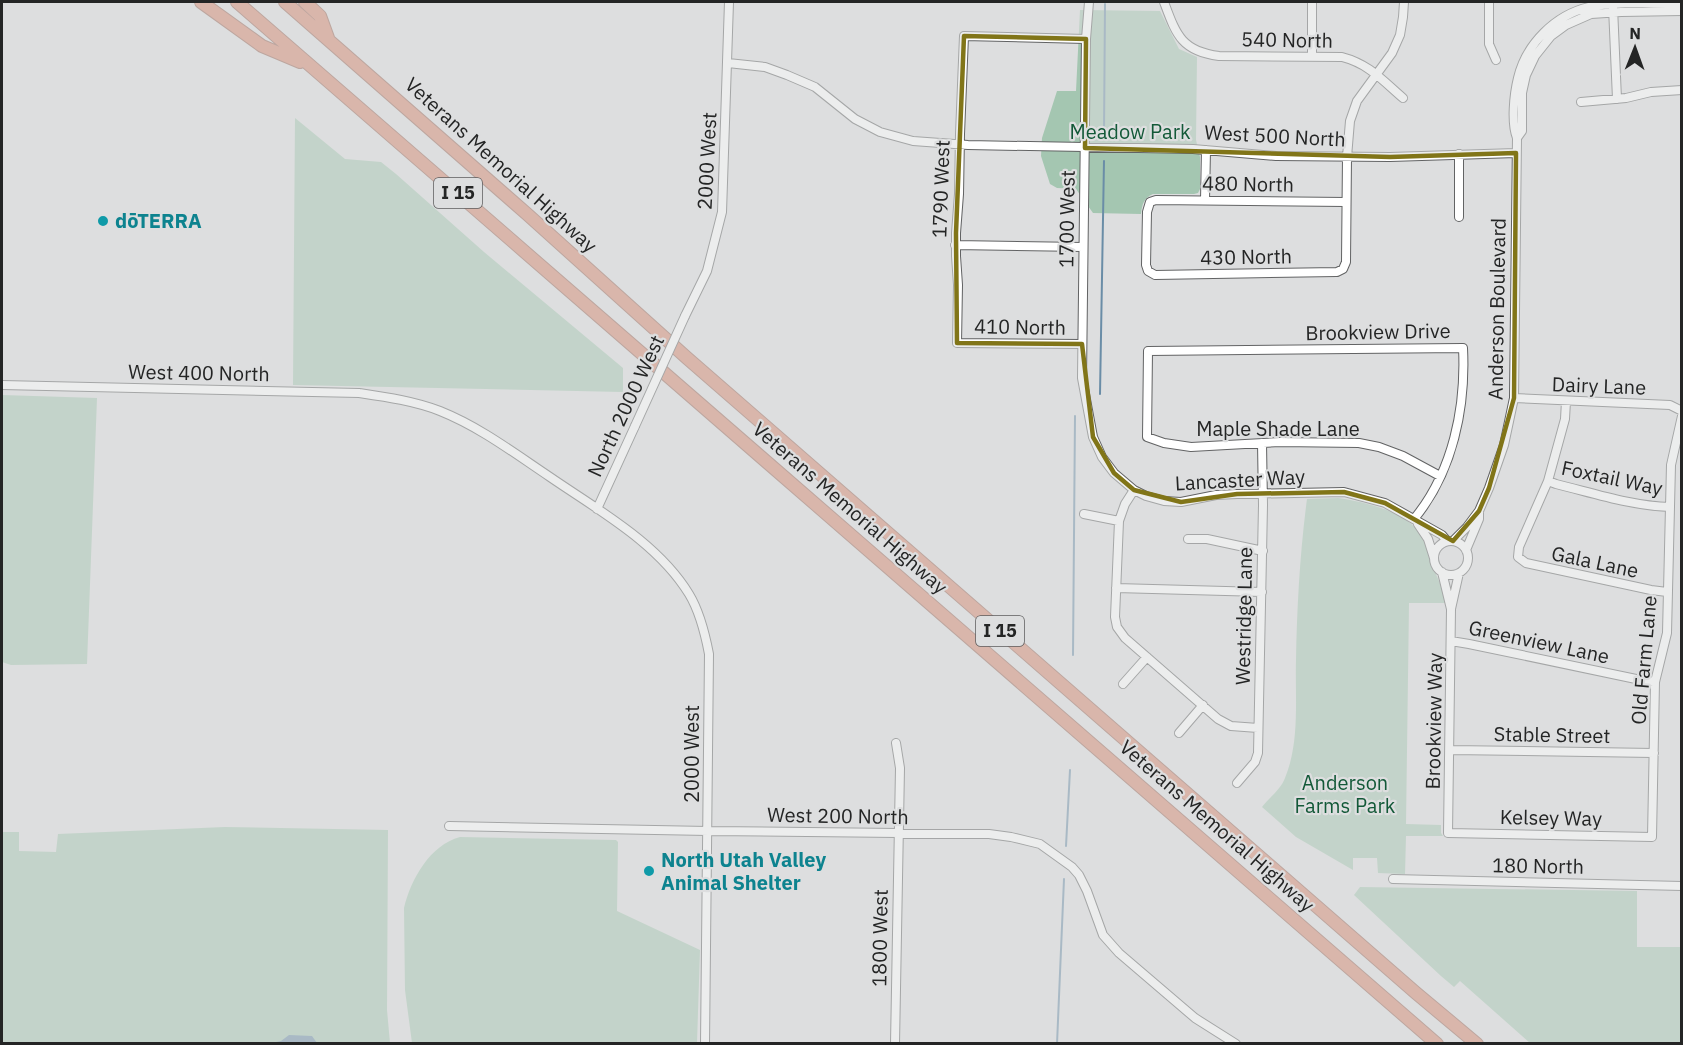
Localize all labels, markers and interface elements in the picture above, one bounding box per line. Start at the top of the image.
north arrow [1605,18,1665,78]
text: N [1629,23,1641,43]
street label: 540 North [1241,25,1333,54]
street label: Veterans Memorial Highway [399,71,603,258]
street label: 2000 West [690,111,723,211]
park label: Meadow Park [1069,118,1191,145]
street label: West 500 North [1204,118,1346,153]
street label: 1790 West [925,140,956,238]
street label: 480 North [1202,169,1294,198]
street label: 1700 West [1052,170,1081,268]
road number: I 15 [434,178,482,208]
place label: dōTERRA [115,207,202,234]
marker: dōTERRA [96,214,110,228]
street label: Anderson Boulevard [1481,218,1512,400]
street label: 430 North [1200,242,1292,271]
street label: 410 North [974,312,1066,341]
street label: Brookview Drive [1305,317,1451,346]
street label: North 2000 West [581,330,670,481]
street label: West 400 North [128,358,270,387]
street label: Dairy Lane [1551,370,1647,401]
street label: Veterans Memorial Highway [747,415,954,600]
street label: Maple Shade Lane [1196,415,1360,442]
street label: Foxtail Way [1559,454,1665,501]
street label: Lancaster Way [1174,463,1306,496]
street label: Gala Lane [1549,539,1641,584]
street label: Westridge Lane [1229,547,1258,685]
street label: Old Farm Lane [1624,594,1663,726]
street label: Greenview Lane [1466,613,1612,670]
road number: I 15 [976,616,1024,646]
street label: Brookview Way [1419,652,1448,790]
street label: 2000 West [678,705,705,803]
street label: Stable Street [1493,720,1611,749]
street label: Veterans Memorial Highway [1114,733,1321,918]
park label: Anderson Farms Park [1295,769,1396,819]
street label: West 200 North [767,801,909,830]
street label: Kelsey Way [1500,803,1602,832]
place label: North Utah Valley Animal Shelter [661,846,826,896]
street label: 180 North [1492,851,1584,880]
marker: North Utah Valley Animal Shelter [642,864,656,878]
street label: 1800 West [865,889,894,987]

